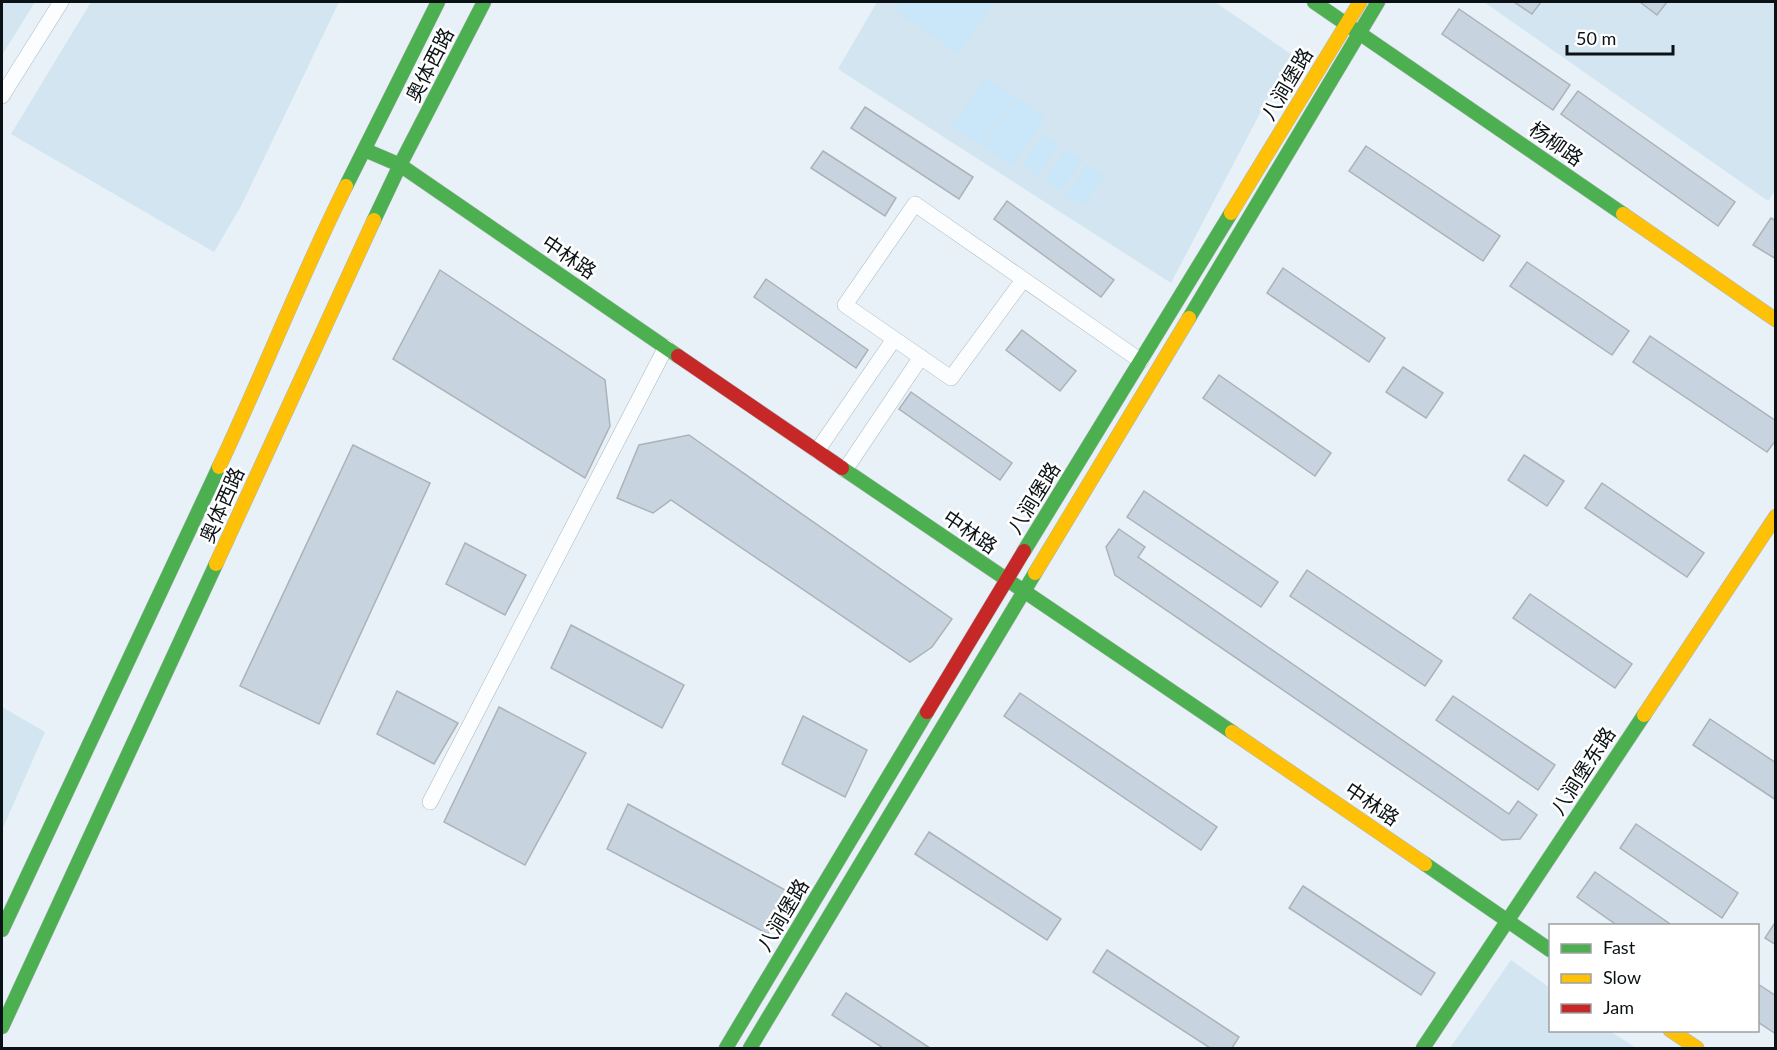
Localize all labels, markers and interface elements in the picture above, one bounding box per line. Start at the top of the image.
scale bar [1567,18,1674,56]
street label: 奥体西路 [400,23,458,106]
text: 50 m [1576,27,1616,49]
street label: 八涧堡路 [1255,43,1317,124]
street label: 杨柳路 [1525,116,1588,170]
street label: 中林路 [538,229,601,283]
street label: 八涧堡路 [1002,457,1065,538]
street label: 奥体西路 [194,463,248,546]
street label: 中林路 [939,504,1002,558]
street label: 八涧堡东路 [1545,722,1619,819]
street label: 中林路 [1341,776,1404,830]
street label: 八涧堡路 [751,874,813,955]
legend [1549,924,1759,1032]
text: Fast [1603,936,1636,958]
text: Slow [1603,966,1641,988]
text: Jam [1603,996,1634,1018]

